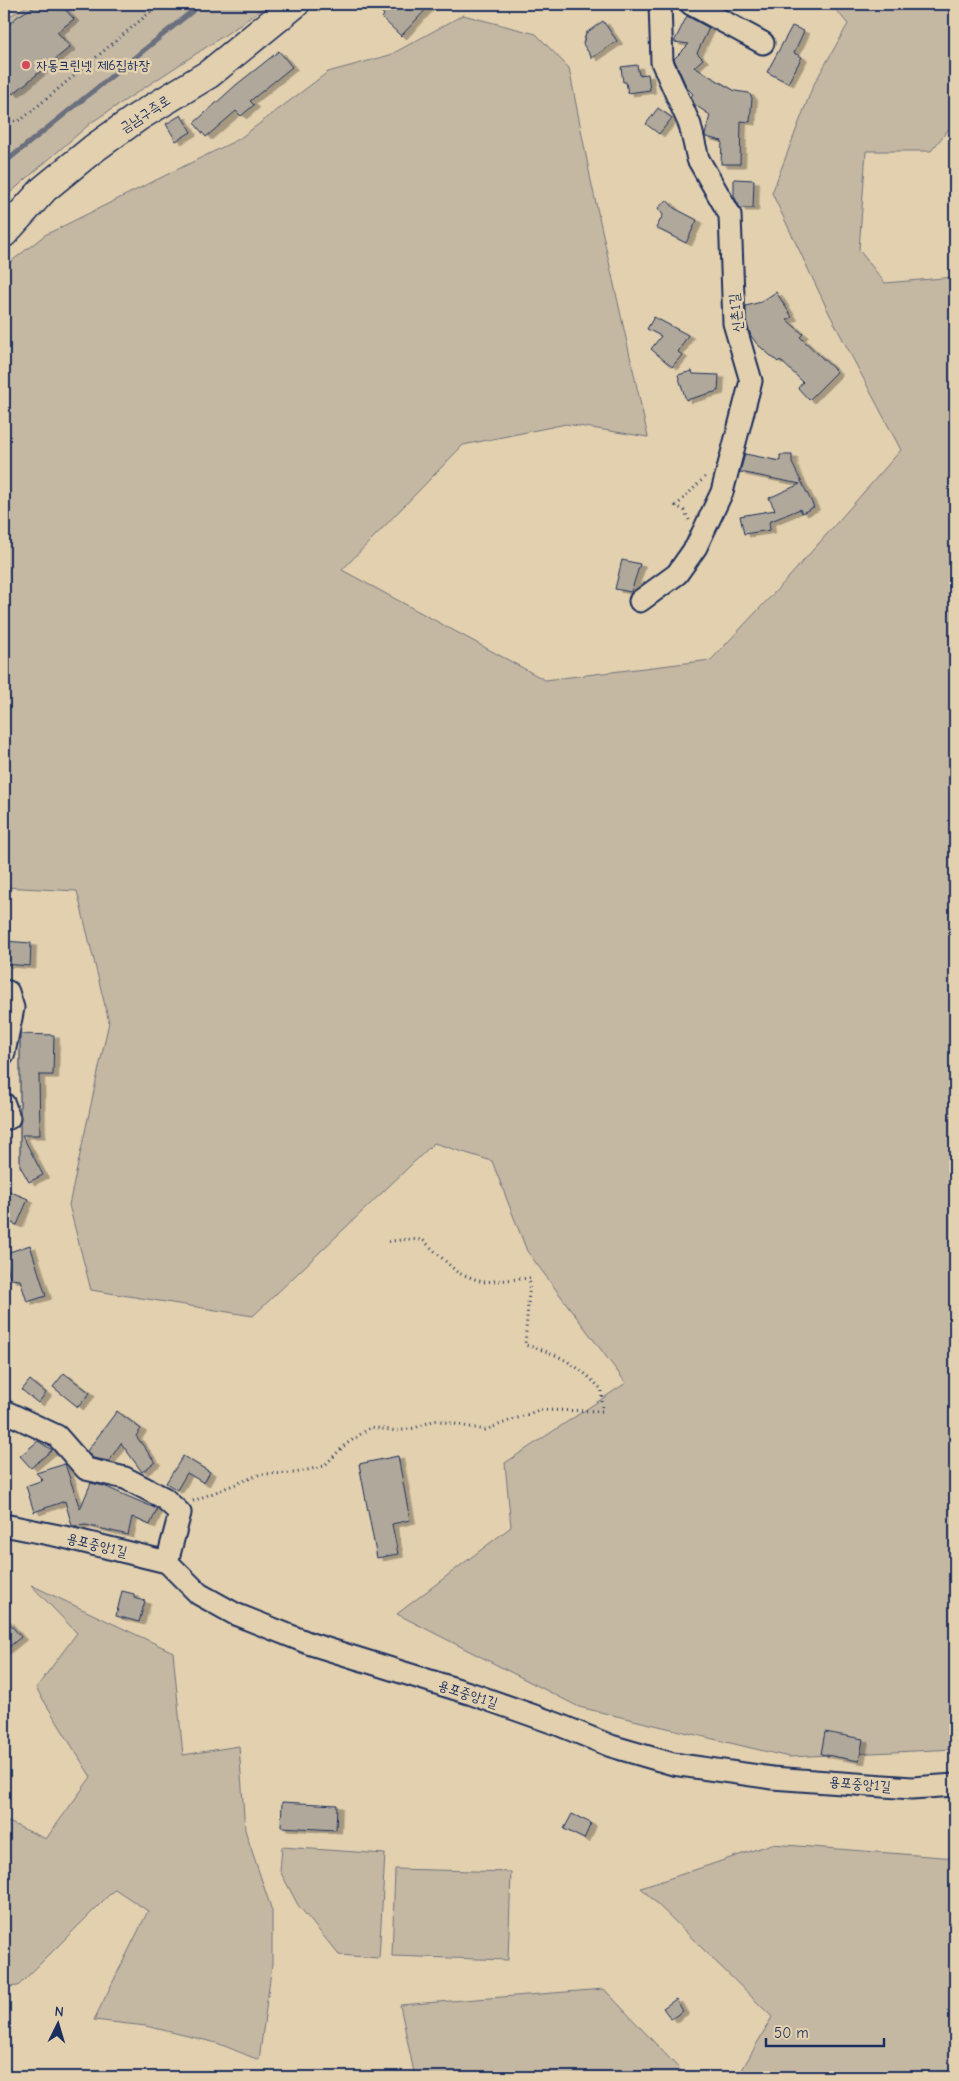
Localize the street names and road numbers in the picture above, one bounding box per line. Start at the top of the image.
street label: 금남구즉로 [117,92,173,136]
street label: 신촌1길 [725,292,747,333]
street label: 용포중앙1길 [65,1529,130,1561]
street label: 용포중앙1길 [436,1676,501,1712]
street label: 용포중앙1길 [828,1773,892,1795]

